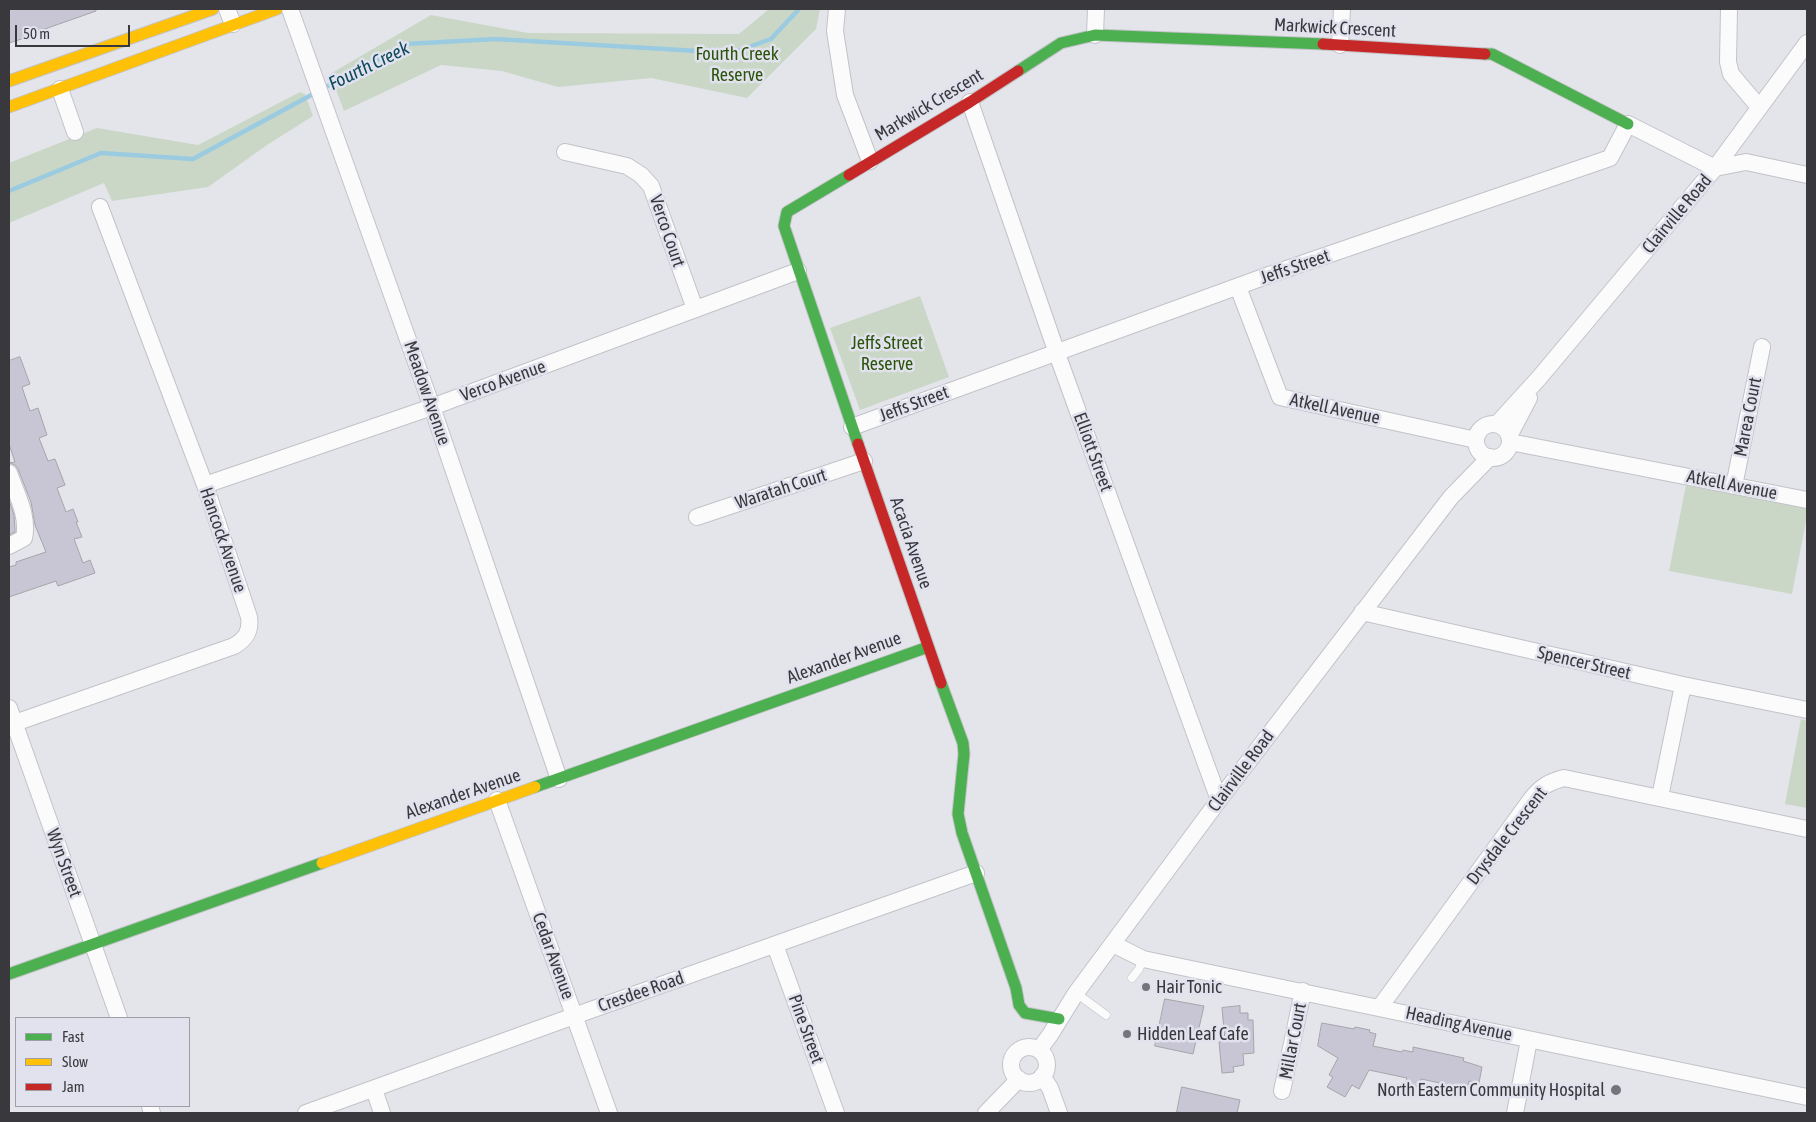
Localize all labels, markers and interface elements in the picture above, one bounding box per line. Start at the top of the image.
street label: Markwick Crescent [1273,14,1397,42]
scale bar [18,15,132,47]
text: 50 m [23,25,50,42]
water label: Fourth Creek [325,37,413,95]
park label: Fourth Creek Reserve [695,43,779,86]
street label: Markwick Crescent [871,64,987,146]
street label: Clairville Road [1638,170,1716,258]
street label: Verco Court [645,192,689,270]
street label: Jeffs Street [1257,245,1333,289]
park label: Jeffs Street Reserve [851,332,923,374]
street label: Meadow Avenue [399,338,455,448]
street label: Verco Avenue [457,356,549,406]
street label: Marea Court [1730,376,1766,458]
street label: Jeffs Street [876,382,952,426]
street label: Atkell Avenue [1288,389,1382,429]
street label: Elliott Street [1069,410,1117,494]
street label: Waratah Court [733,464,829,514]
street label: Atkell Avenue [1685,466,1779,504]
street label: Hancock Avenue [195,485,251,595]
street label: Acacia Avenue [885,494,937,592]
street label: Alexander Avenue [784,627,904,689]
street label: Spencer Street [1535,642,1633,684]
street label: Clairville Road [1203,726,1279,816]
street label: Alexander Avenue [403,764,523,824]
street label: Drysdale Crescent [1462,783,1552,889]
street label: Wyn Street [42,826,86,900]
street label: Cedar Avenue [527,910,579,1002]
street label: Cresdee Road [595,967,687,1017]
place label: Hair Tonic [1156,976,1222,998]
marker: Hair Tonic [1140,981,1152,993]
street label: Pine Street [784,992,828,1066]
street label: Millar Court [1275,1001,1311,1081]
street label: Heading Avenue [1404,1002,1514,1046]
legend [15,1017,190,1107]
place label: Hidden Leaf Cafe [1137,1023,1249,1045]
text: Fast [62,1028,84,1045]
marker: Hidden Leaf Cafe [1121,1028,1133,1040]
text: Slow [62,1053,88,1070]
text: Jam [62,1078,85,1095]
place label: North Eastern Community Hospital [1377,1079,1605,1101]
marker: North Eastern Community Hospital [1609,1083,1623,1097]

